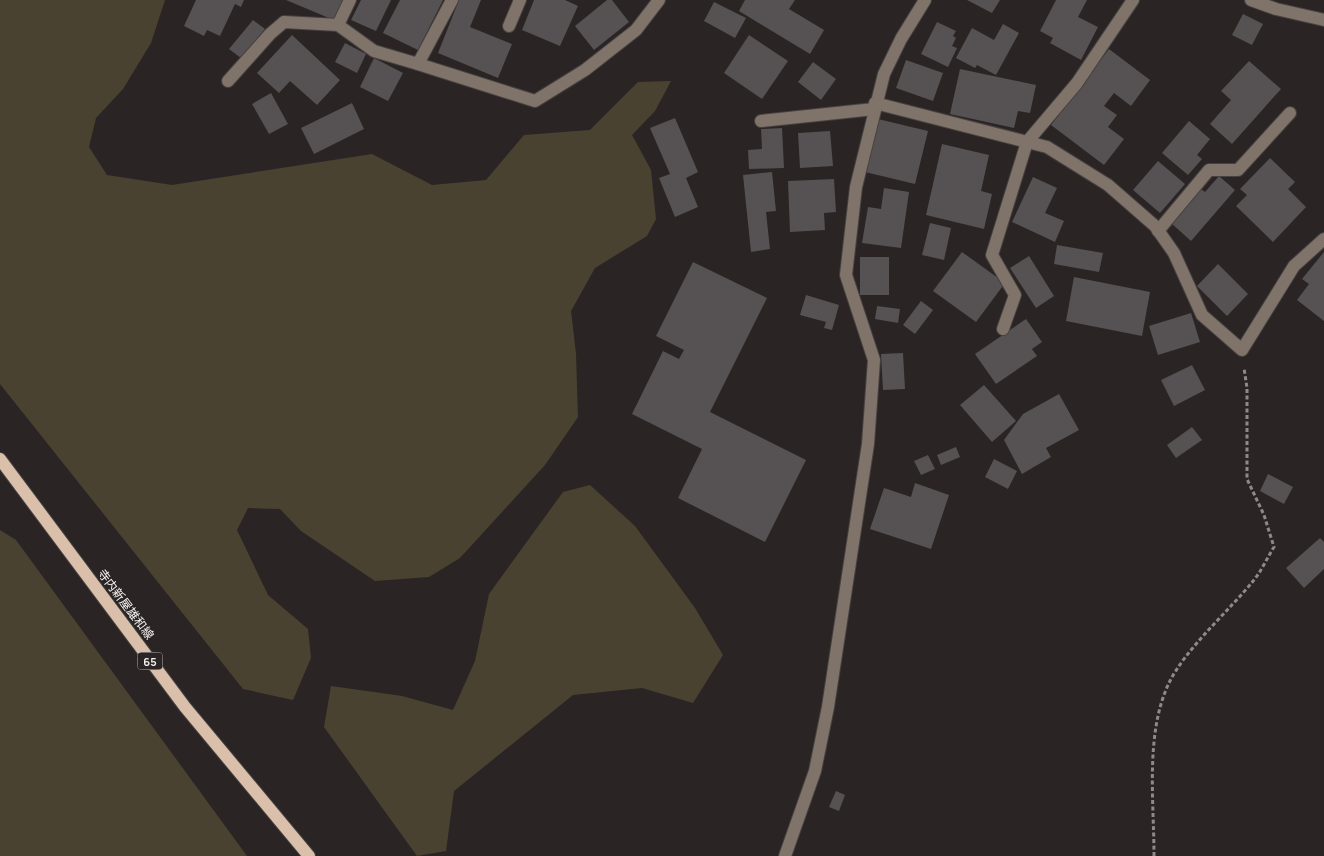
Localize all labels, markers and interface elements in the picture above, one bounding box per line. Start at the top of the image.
street label: 寺内新屋雄和線 [94,565,158,643]
road number: 65 [138,652,162,669]

